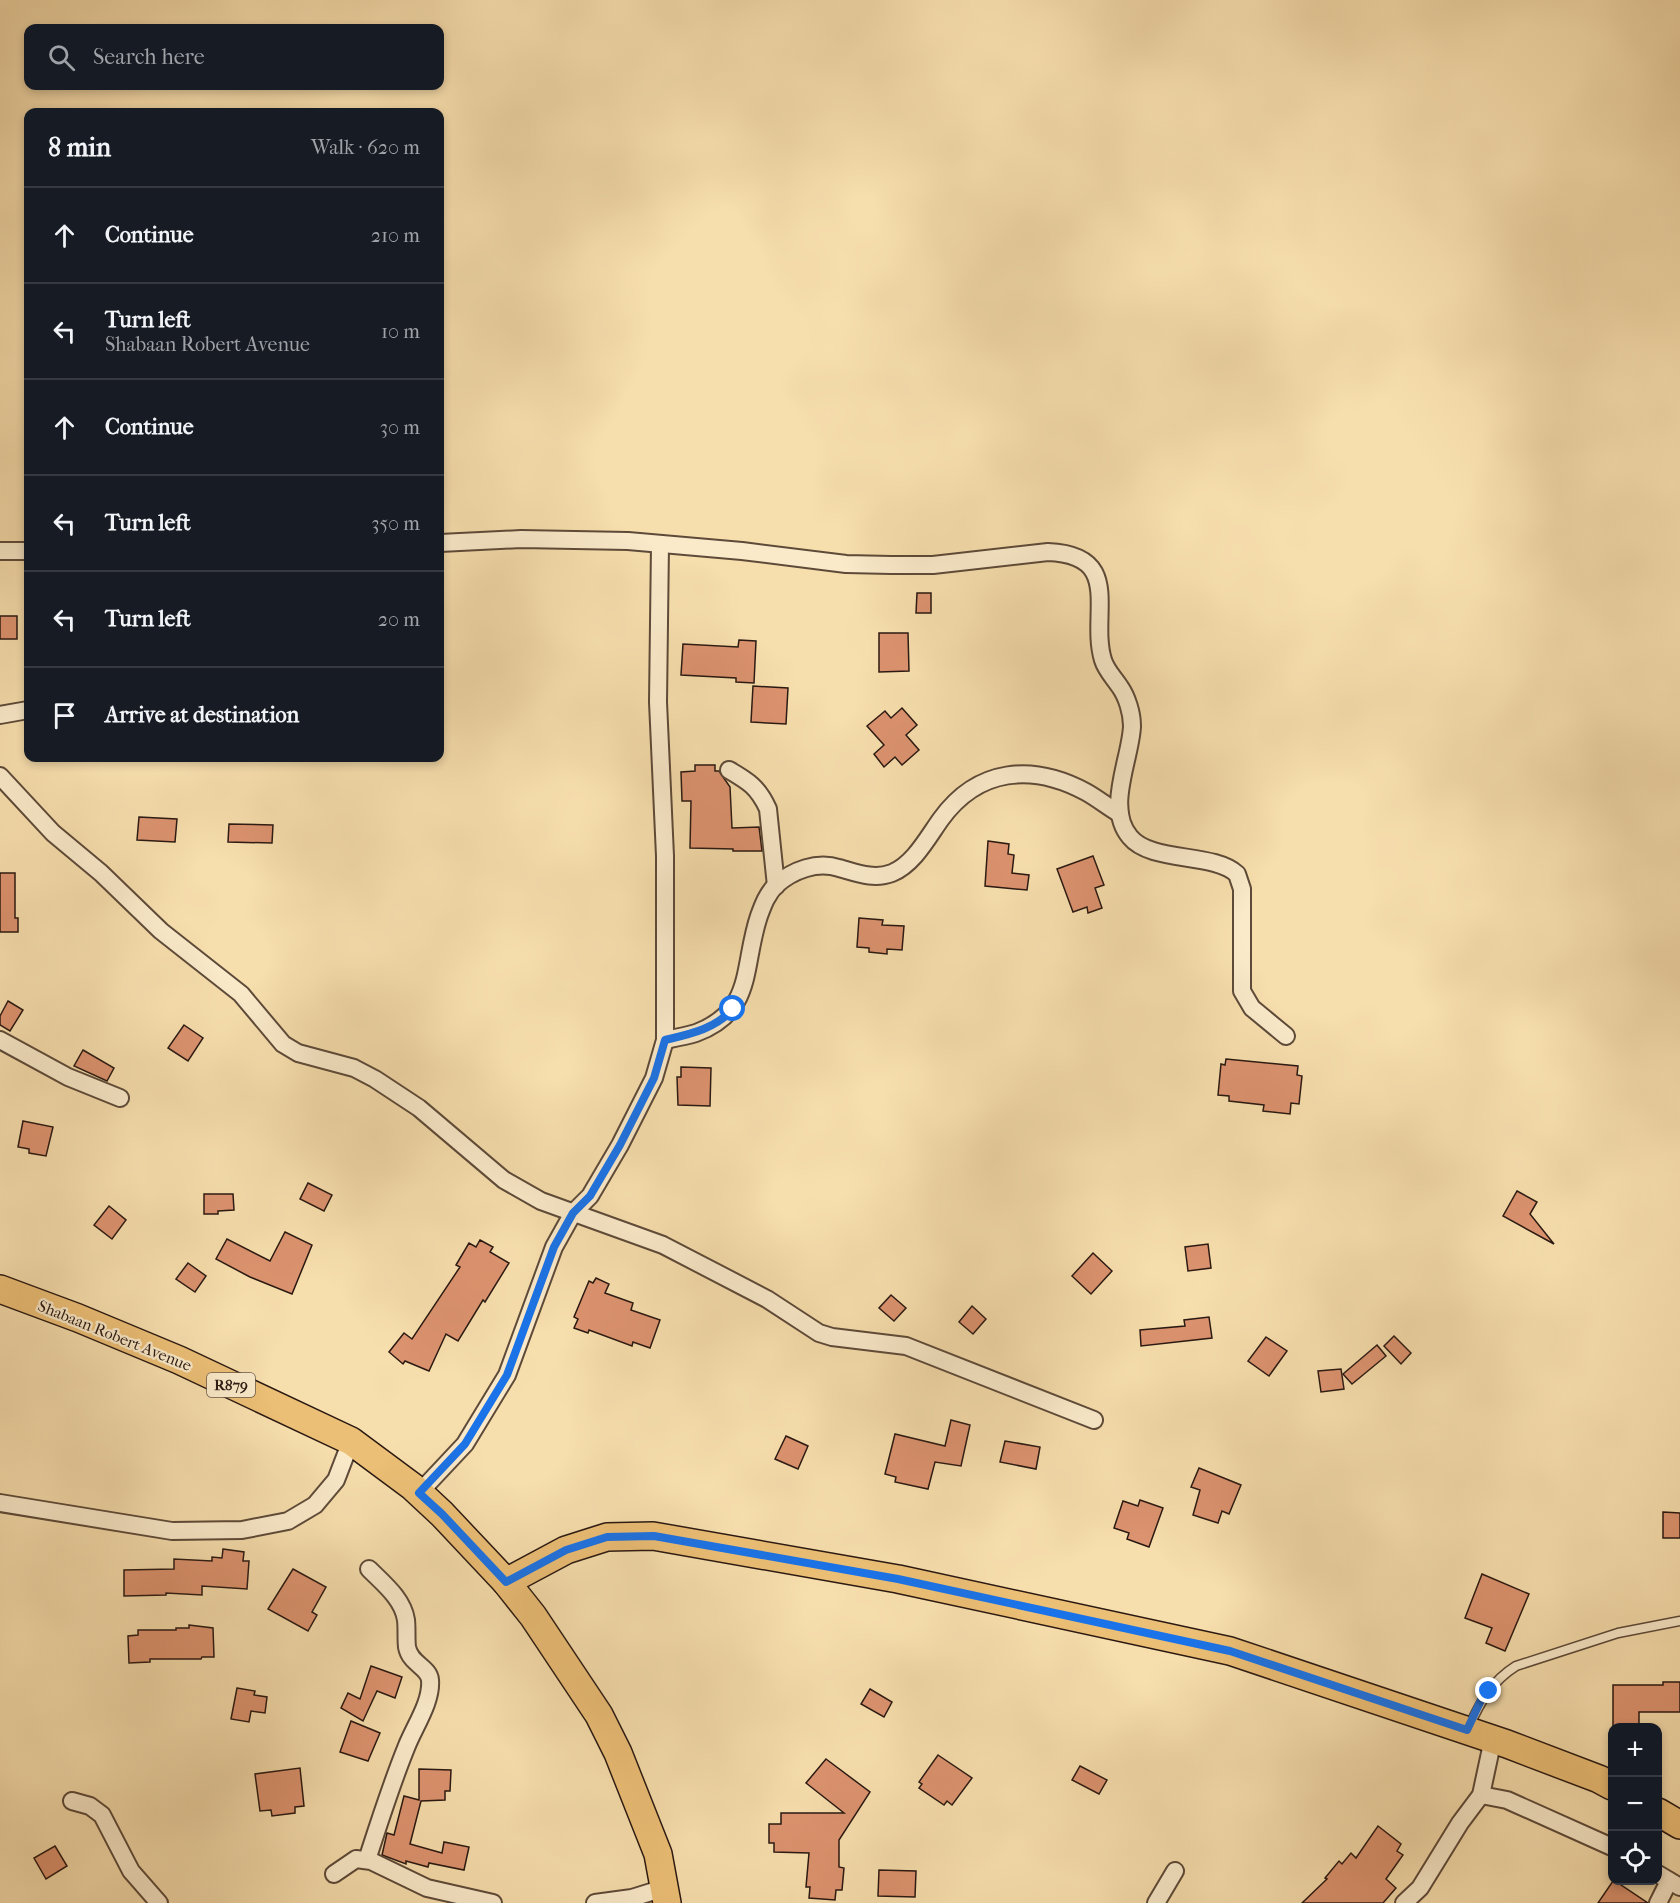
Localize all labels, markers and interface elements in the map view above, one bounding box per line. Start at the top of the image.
search box [24,24,444,90]
icon: search [45,41,78,74]
text: Search here [93,44,205,70]
text: 8 min [48,132,111,163]
text: Walk · 620 m [311,136,420,159]
icon: ahead [48,219,81,252]
text: Continue [105,222,194,248]
text: 210 m [371,224,420,247]
text: Turn left [105,307,191,333]
icon: left [48,315,81,348]
text: 10 m [381,320,420,343]
text: Shabaan Robert Avenue [105,333,310,356]
icon: ahead [48,411,81,444]
text: Continue [105,414,194,440]
text: 30 m [380,416,420,439]
icon: left [48,507,81,540]
text: Turn left [105,510,191,536]
text: 350 m [371,512,420,535]
icon: left [48,603,81,636]
text: Turn left [105,606,191,632]
text: 20 m [378,608,420,631]
icon: arrive [48,699,81,732]
text: Arrive at destination [105,702,299,728]
route start [719,995,745,1021]
street label: Shabaan Robert Avenue [35,1296,194,1375]
road number: R879 [207,1373,255,1397]
route end [1475,1677,1501,1703]
map controls [1608,1723,1662,1885]
button: + [1608,1723,1662,1777]
button: − [1608,1777,1662,1831]
button: locate [1608,1831,1662,1885]

